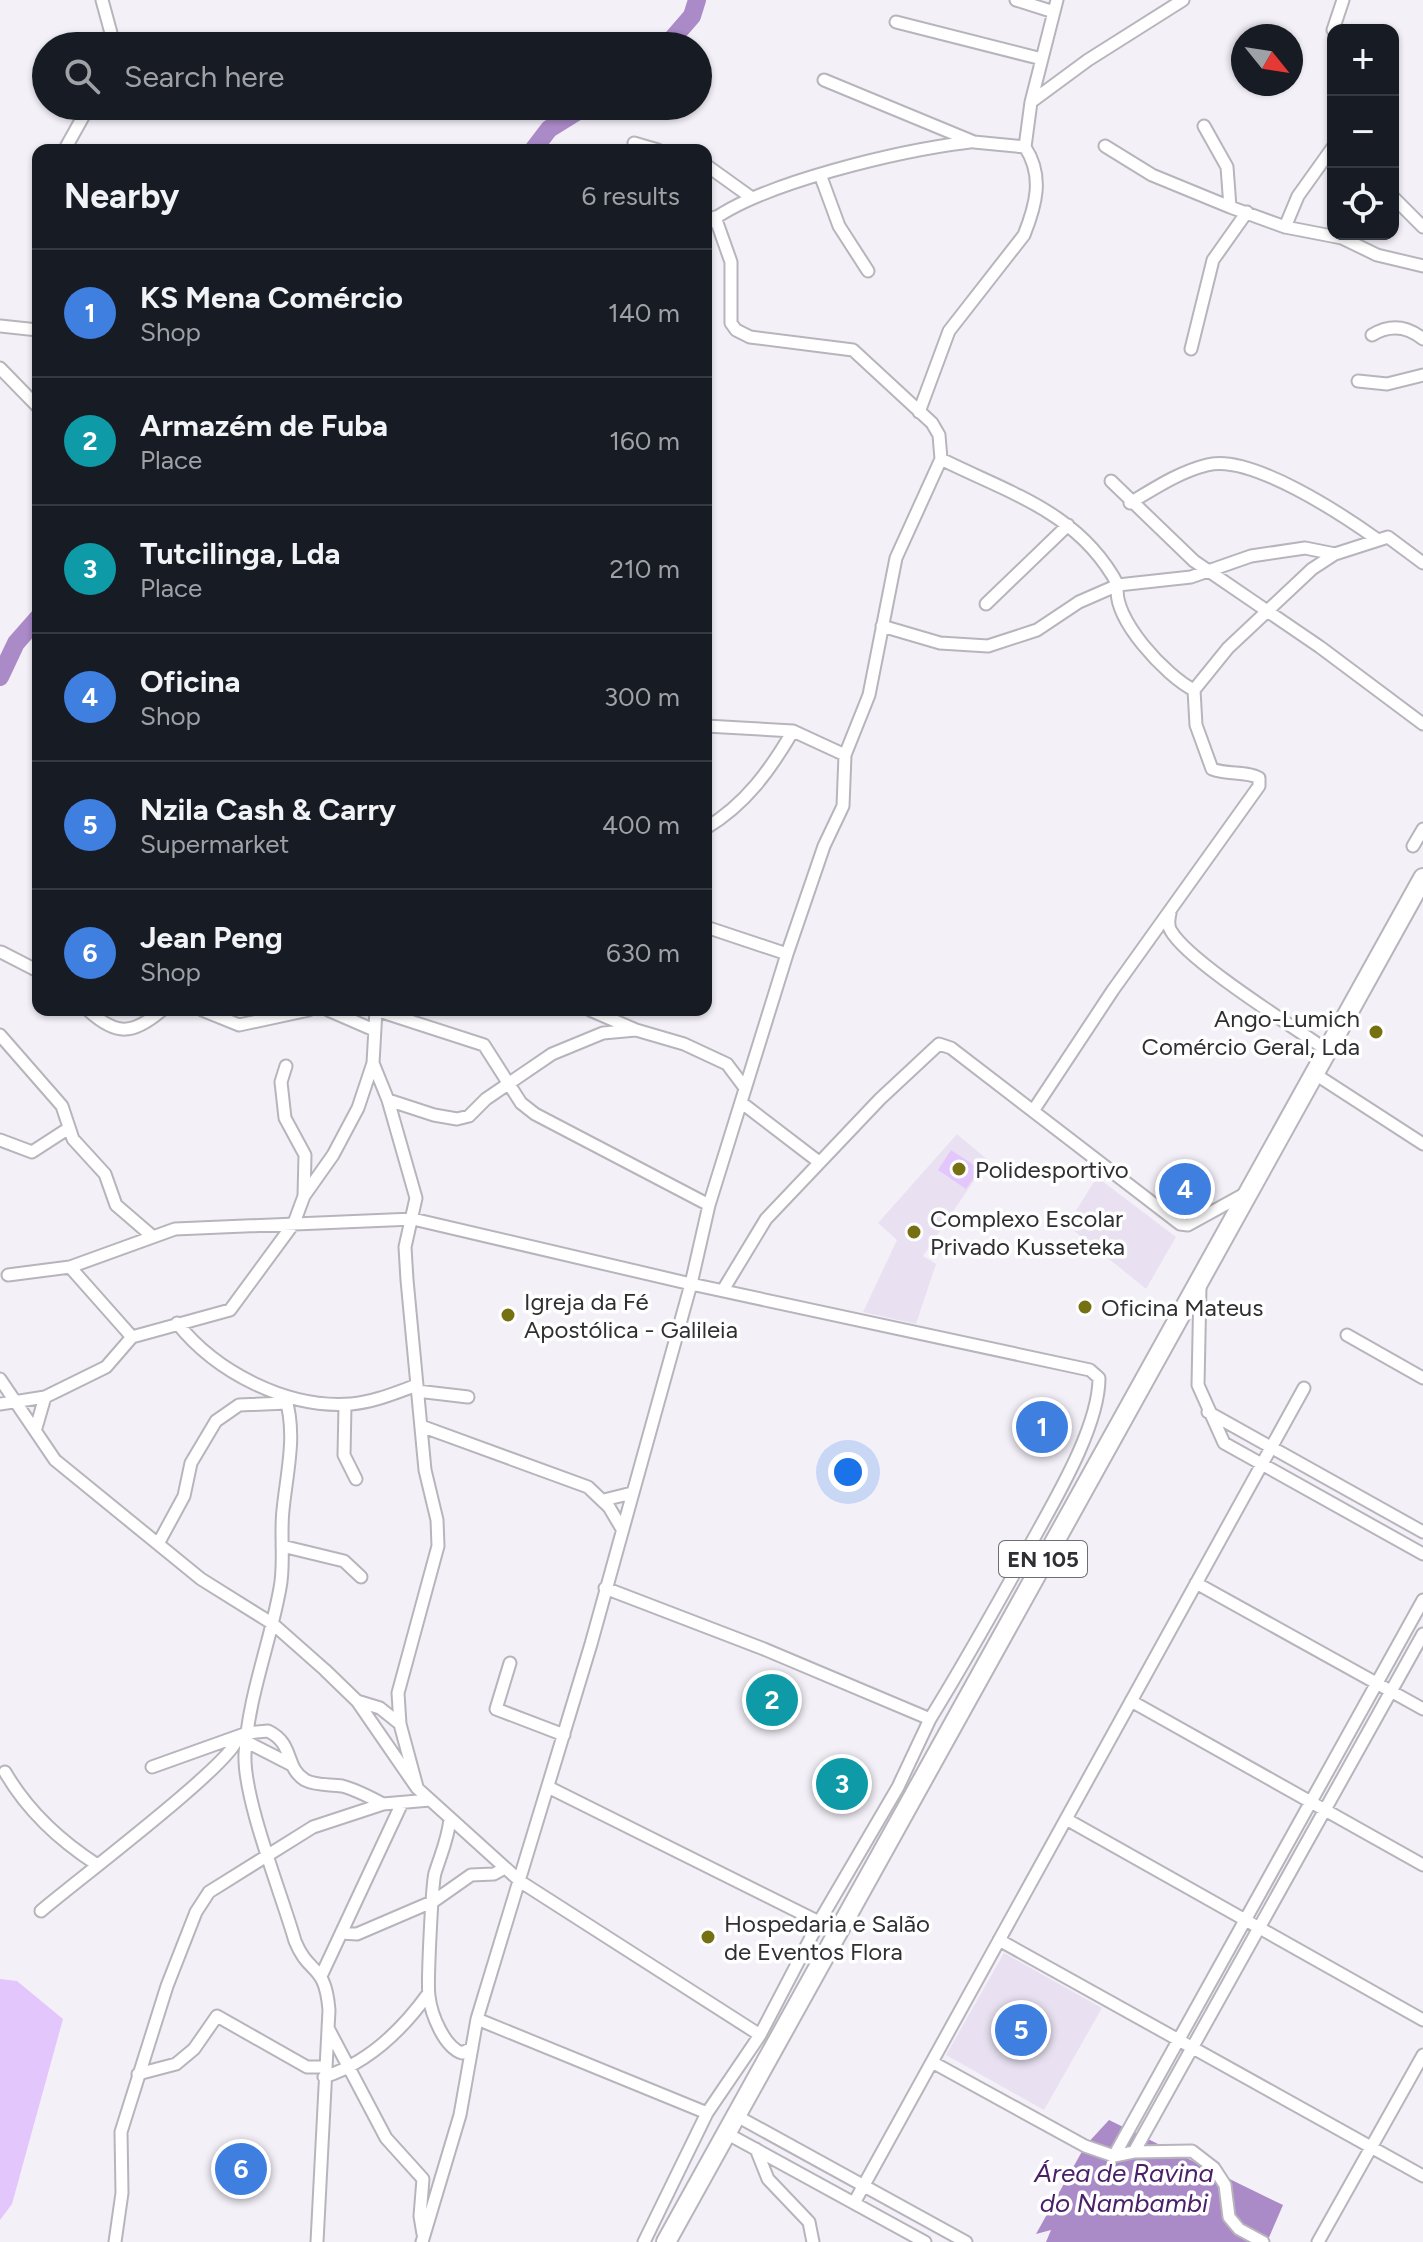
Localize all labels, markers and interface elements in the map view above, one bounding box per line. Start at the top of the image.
north arrow [1231,24,1303,96]
map controls [1327,24,1399,240]
button: + [1327,24,1399,96]
search box [32,32,712,120]
icon: search [60,54,104,98]
text: Search here [124,58,284,95]
button: − [1327,96,1399,168]
button: locate [1327,168,1399,240]
text: Nearby [64,176,179,217]
text: 6 results [582,180,680,212]
text: KS Mena Comércio [140,279,403,316]
text: 1 [85,297,95,329]
text: 140 m [608,297,680,329]
text: Shop [140,316,201,348]
text: Armazém de Fuba [140,407,388,444]
text: 2 [82,425,98,457]
text: 160 m [609,425,680,457]
text: Place [140,444,202,476]
text: Tutcilinga, Lda [140,535,341,572]
text: 3 [83,553,97,585]
text: 210 m [610,553,680,585]
text: Place [140,572,202,604]
text: Oficina [140,663,241,700]
text: 4 [82,681,98,713]
text: 300 m [604,681,680,713]
text: Shop [140,700,201,732]
text: Nzila Cash & Carry [140,791,396,828]
text: 5 [82,809,98,841]
text: 400 m [602,809,680,841]
text: Supermarket [140,828,289,860]
text: Jean Peng [140,919,283,956]
text: 6 [82,937,98,969]
text: 630 m [606,937,680,969]
text: Shop [140,956,201,988]
place label: Ango-Lumich Comércio Geral, Lda [1142,1004,1360,1061]
marker: Ango-Lumich Comércio Geral, Lda [1367,1023,1385,1041]
place label: Polidesportivo [975,1155,1129,1184]
pin: 4 [1159,1159,1211,1219]
marker: Polidesportivo [950,1160,968,1178]
place label: Complexo Escolar Privado Kusseteka [930,1204,1125,1261]
marker: Complexo Escolar Privado Kusseteka [905,1223,923,1241]
place label: Igreja da Fé Apostólica - Galileia [524,1287,738,1344]
place label: Oficina Mateus [1101,1293,1263,1322]
marker: Oficina Mateus [1076,1298,1094,1316]
marker: Igreja da Fé Apostólica - Galileia [499,1306,517,1324]
pin: 1 [1016,1397,1068,1457]
your location [828,1452,868,1492]
road number: EN 105 [999,1541,1087,1577]
pin: 2 [746,1670,798,1730]
pin: 3 [816,1754,868,1814]
place label: Hospedaria e Salão de Eventos Flora [724,1909,930,1966]
marker: Hospedaria e Salão de Eventos Flora [699,1928,717,1946]
pin: 5 [995,2000,1047,2060]
pin: 6 [215,2139,267,2199]
water label: Área de Ravina do Nambambi [1033,2157,1214,2219]

